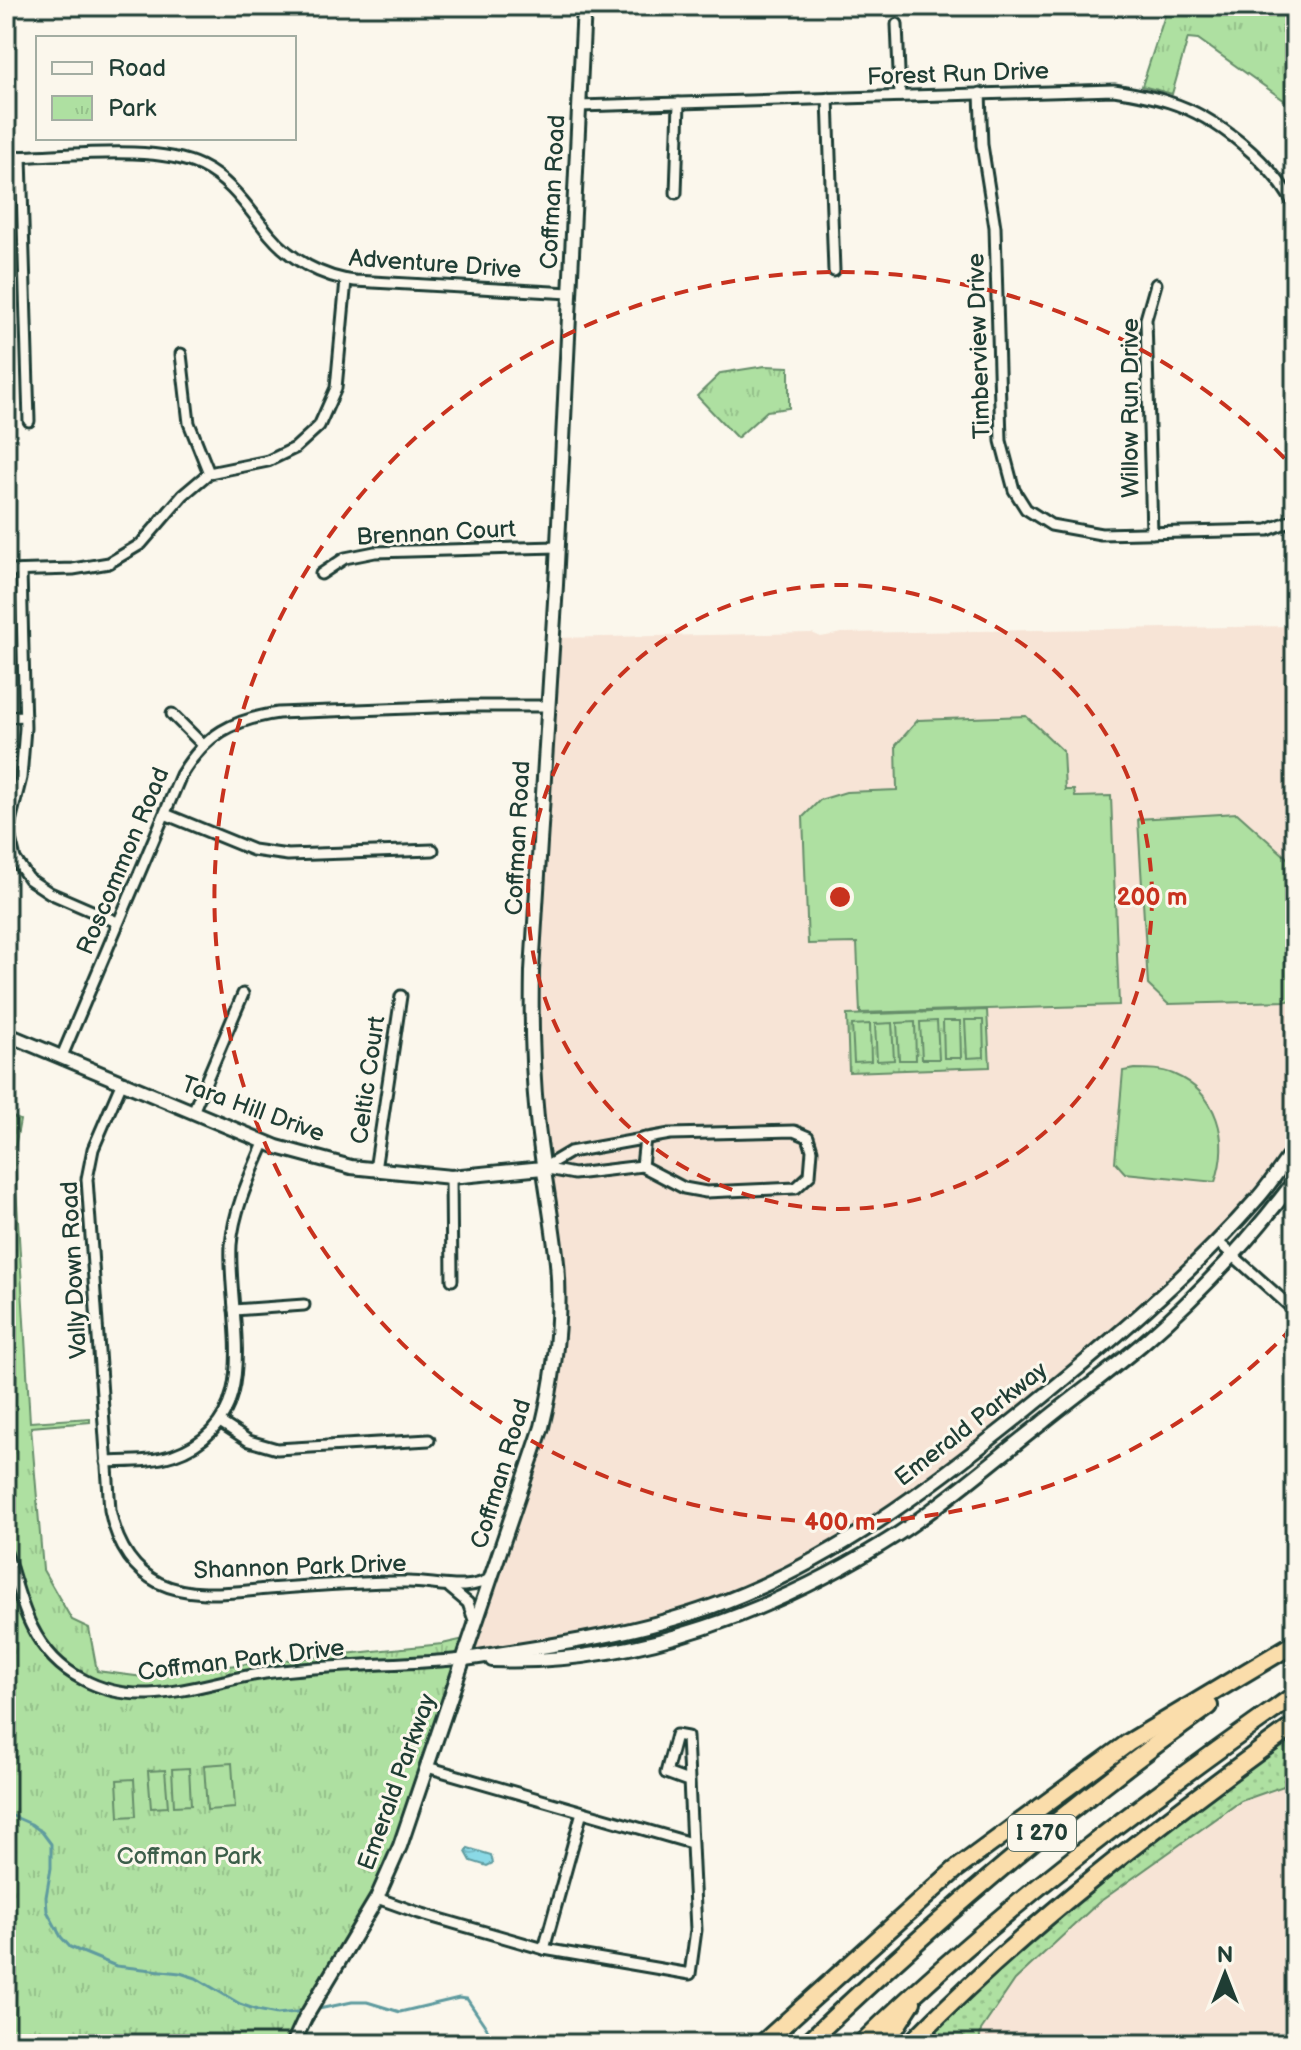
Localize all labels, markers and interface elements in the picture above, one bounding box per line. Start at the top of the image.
legend [36,36,296,140]
text: Road [108,54,166,83]
street label: Forest Run Drive [866,56,1050,92]
text: Park [108,94,156,123]
street label: Coffman Road [534,114,572,270]
street label: Adventure Drive [348,244,522,284]
street label: Timberview Drive [961,253,997,439]
street label: Willow Run Drive [1116,318,1145,498]
street label: Brennan Court [356,514,517,552]
street label: Coffman Road [499,760,537,916]
street label: Roscommon Road [71,763,175,959]
centre of rings [826,883,854,911]
text: 200 m [1117,883,1187,912]
street label: Celtic Court [345,1013,391,1146]
street label: Tara Hill Drive [177,1070,329,1148]
street label: Vally Down Road [55,1180,93,1360]
street label: Emerald Parkway [889,1355,1053,1493]
street label: Coffman Road [464,1396,538,1552]
text: 400 m [805,1508,876,1537]
street label: Shannon Park Drive [193,1549,407,1585]
street label: Coffman Park Drive [136,1633,346,1687]
street label: Emerald Parkway [352,1690,442,1874]
road number: I 270 [1008,1815,1076,1851]
park label: Coffman Park [116,1842,262,1871]
north arrow [1185,1934,1265,2014]
text: N [1217,1942,1233,1969]

